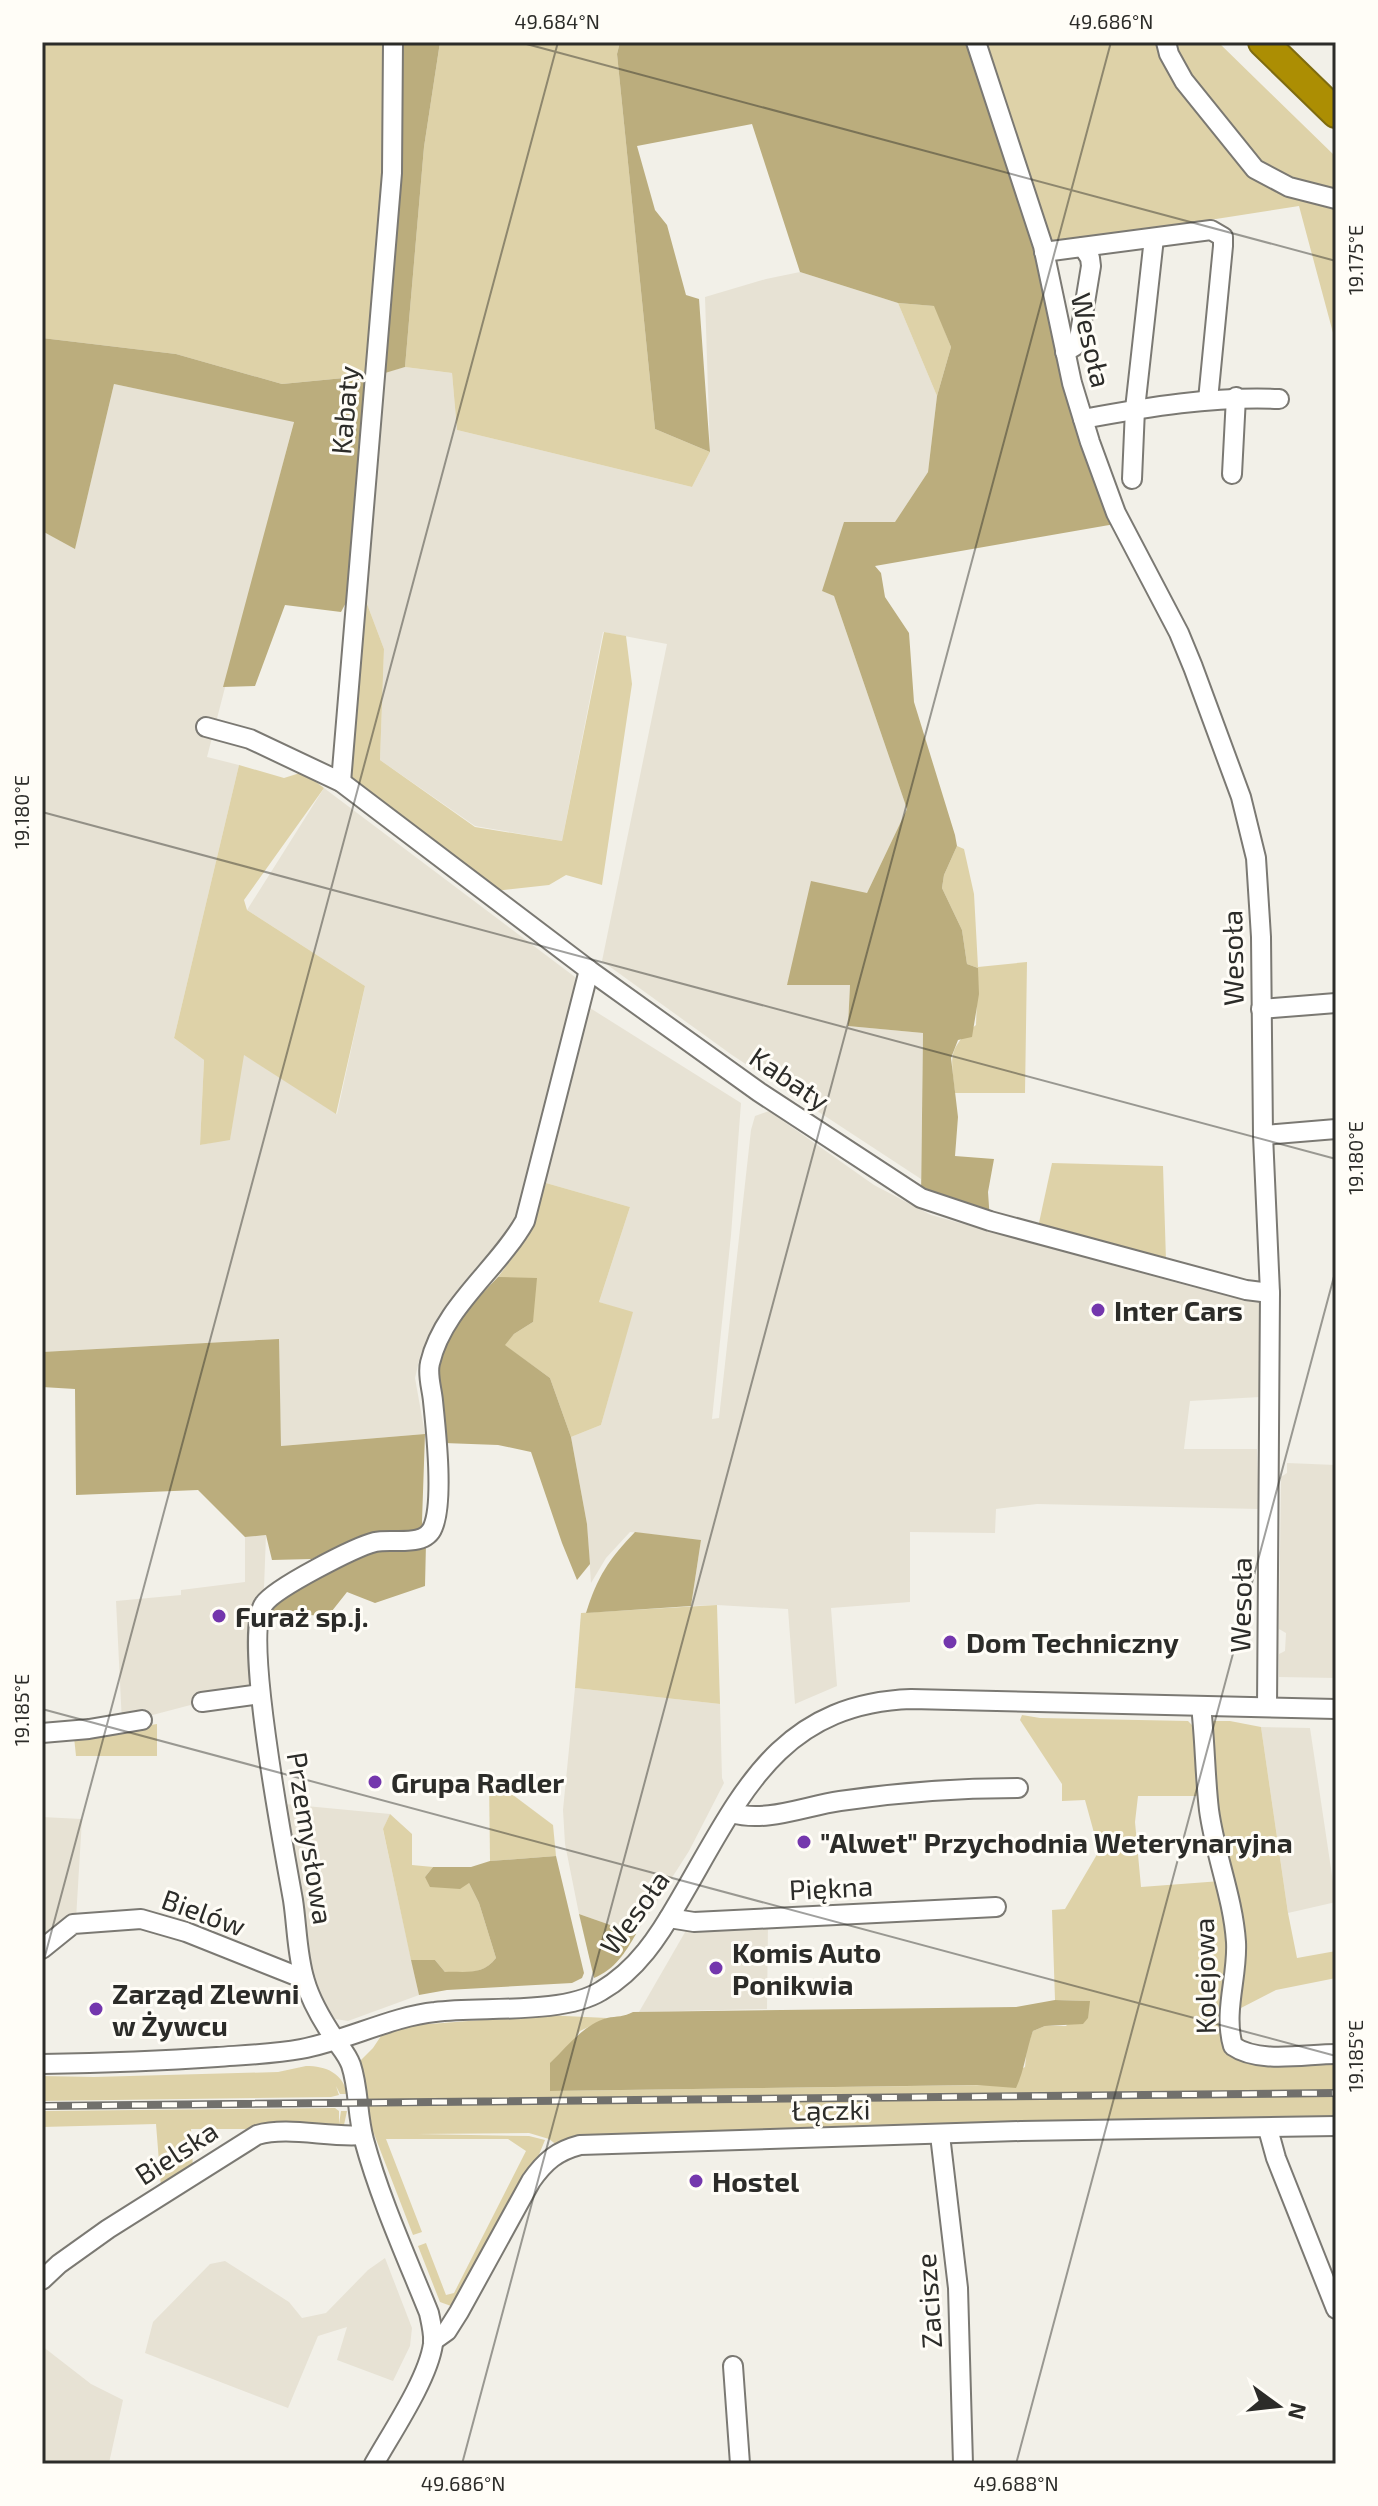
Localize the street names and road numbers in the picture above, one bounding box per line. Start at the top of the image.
street label: Wesoła [1065,290,1119,390]
street label: Kabaty [323,364,365,456]
street label: Wesoła [1214,910,1250,1006]
street label: Kabaty [744,1039,836,1117]
street label: Wesoła [1222,1557,1258,1653]
street label: Przemysłowa [281,1749,341,1927]
street label: Wesoła [592,1863,676,1961]
street label: Piękna [788,1868,874,1906]
street label: Bielów [158,1881,250,1943]
street label: Kolejowa [1186,1917,1222,2035]
street label: Łączki [791,2091,871,2127]
street label: Bielska [128,2113,224,2191]
street label: Zacisze [908,2252,948,2350]

